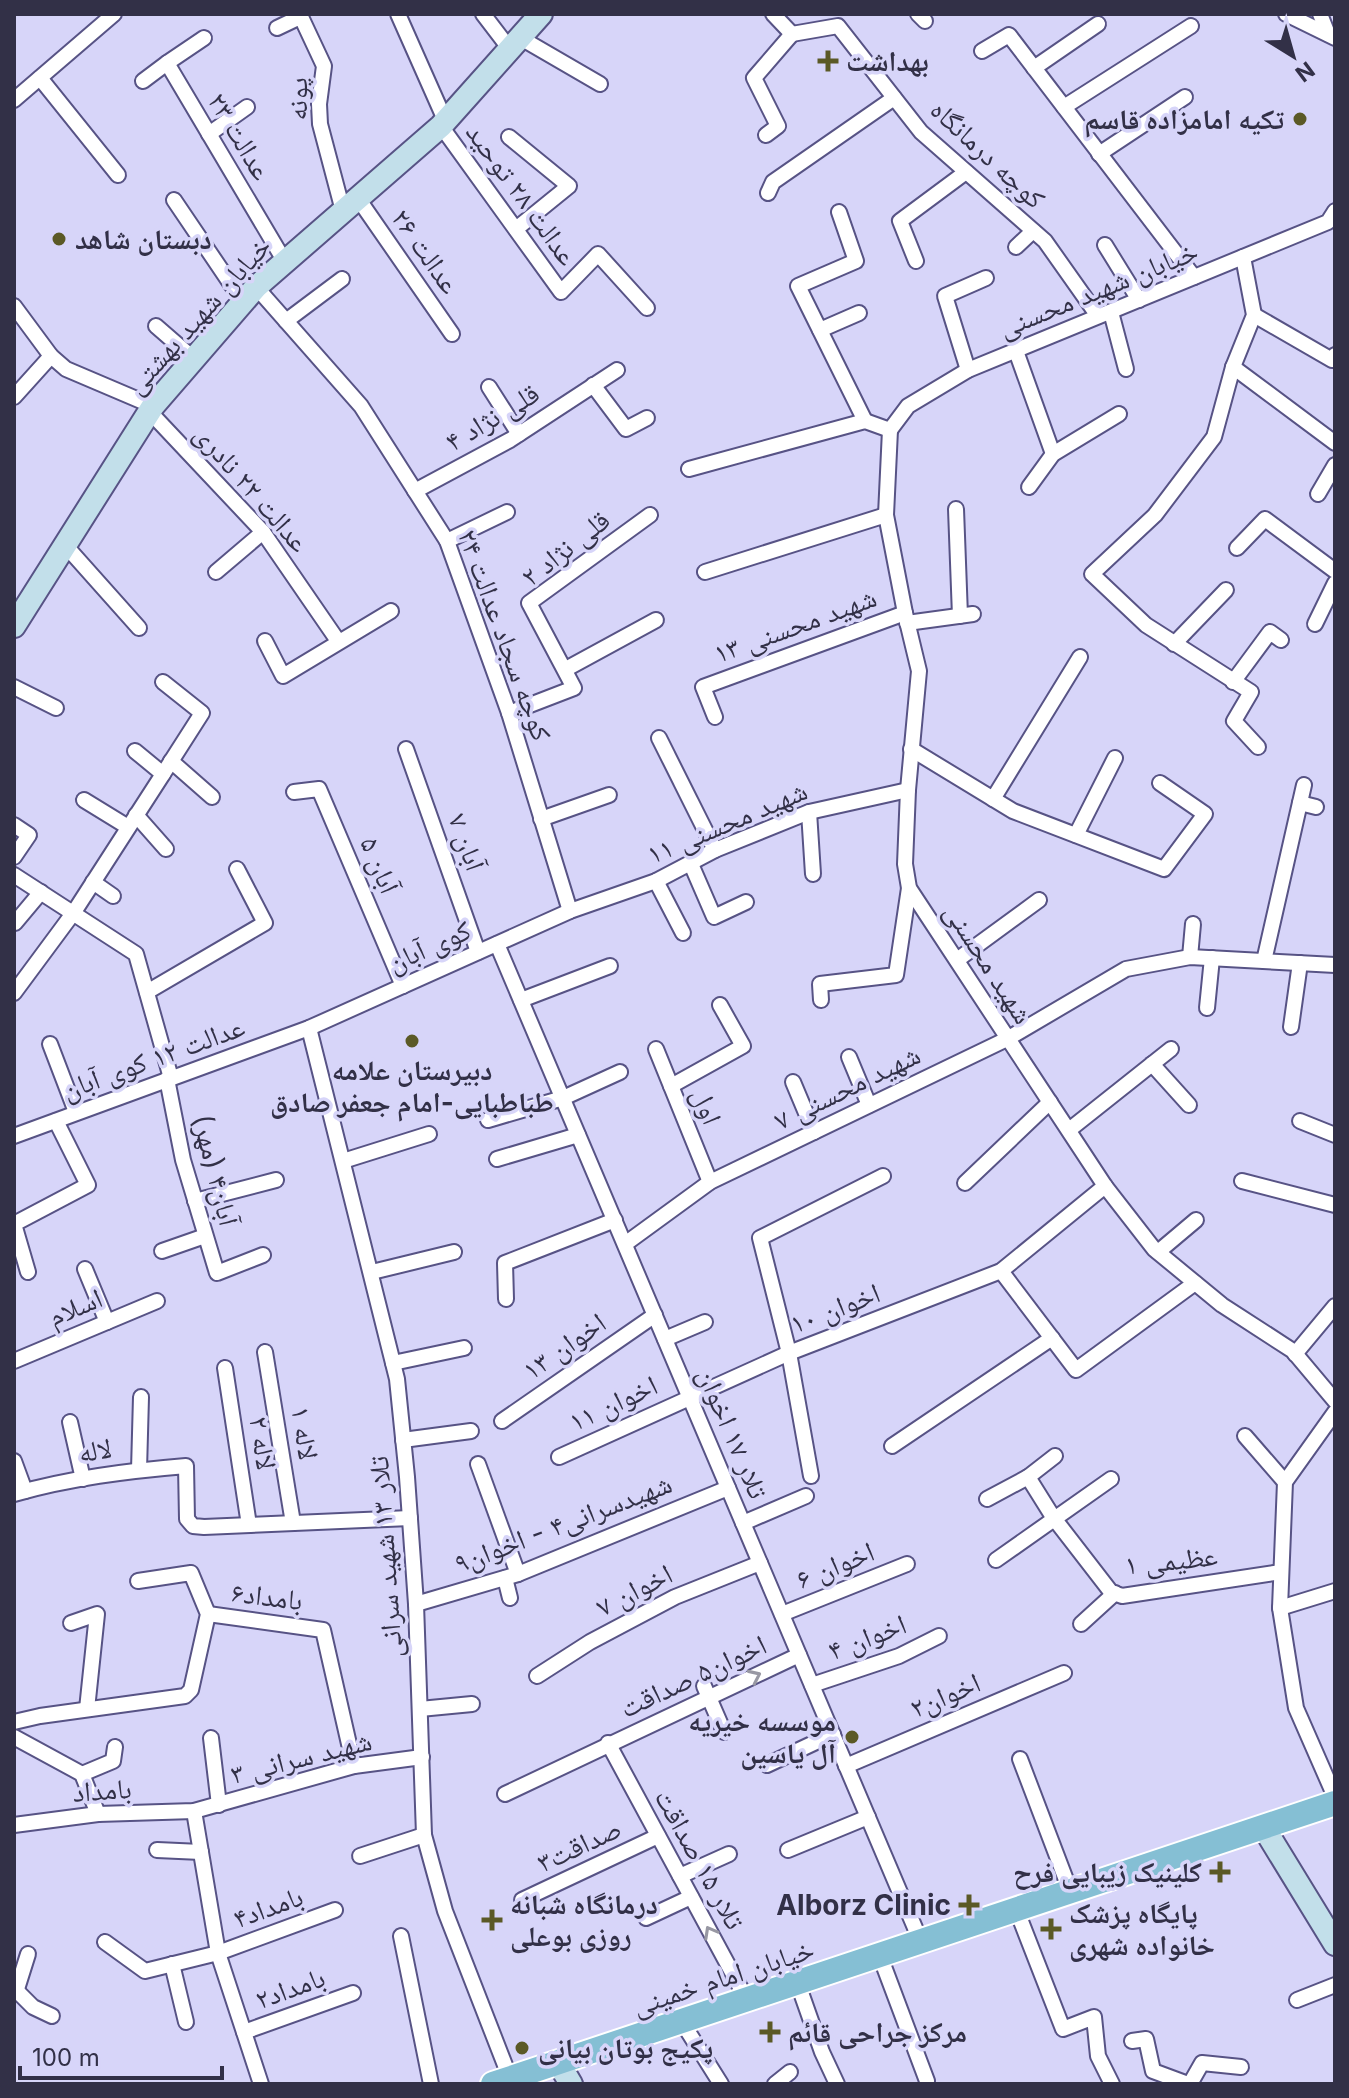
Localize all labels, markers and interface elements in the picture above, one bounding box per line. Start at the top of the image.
north arrow [1253,16,1333,96]
place label: بهداشت [846,44,929,78]
marker: بهداشت [817,50,839,72]
text: N [1291,57,1320,87]
street label: پونه [280,77,314,121]
street label: عدالت ۲۳ [201,86,279,186]
street label: کوچه درمانگاه [924,92,1053,216]
place label: تکیه امامزاده قاسم [1084,102,1284,138]
marker: تکیه امامزاده قاسم [1291,110,1309,128]
street label: عدالت ۲۸ توحید [459,116,585,272]
street label: عدالت ۲۶ [385,202,467,300]
place label: دبستان شاهد [75,222,212,256]
street label: خیابان شهید بهشتی [118,229,278,402]
marker: دبستان شاهد [50,230,68,248]
street label: خیابان شهید محسنی [993,234,1203,345]
street label: قلی نژاد ۴ [439,376,546,459]
street label: عدالت ۲۲ نادری [187,417,317,559]
street label: قلی نژاد ۲ [514,503,617,594]
street label: کوچه سجاد عدالت ۲۴ [451,525,559,746]
street label: شهید محسنی ۱۳ [709,580,881,671]
street label: شهید محسنی ۱۱ [642,773,813,872]
street label: آبان ۷ [441,809,493,876]
street label: آبان ۵ [353,832,407,899]
street label: شهید محسنی [936,896,1041,1031]
street label: کوی آبان [382,912,476,979]
street label: عدالت ۱۲ کوی آبان [57,1009,249,1107]
marker: دبیرستان علامه طباطبایی-امام جعفر صادق [403,1032,421,1050]
street label: شهید محسنی ۷ [768,1037,926,1138]
place label: دبیرستان علامه طباطبایی-امام جعفر صادق [270,1053,554,1122]
street label: اول [684,1083,730,1129]
street label: آبان۴ (مهر) [186,1111,246,1230]
street label: اخوان ۱۰ [785,1275,885,1341]
street label: اسلام [43,1280,108,1335]
street label: اخوان ۱۳ [516,1305,612,1387]
street label: تلار ۱۷ اخوان [690,1362,776,1504]
street label: اخوان ۱۱ [563,1368,663,1438]
street label: لاله ۱ [284,1404,326,1462]
street label: لاله ۲ [242,1414,284,1472]
street label: لاله [76,1431,114,1469]
street label: تلار ۱۳ شهید سرانی [361,1455,410,1659]
street label: شهیدسرانی۴ - اخوان۹ [449,1466,677,1581]
street label: اخوان ۶ [791,1534,879,1596]
street label: عظیمی ۱ [1123,1538,1219,1583]
street label: اخوان ۷ [590,1556,678,1624]
street label: بامداد۶ [229,1575,305,1617]
street label: اخوان ۴ [823,1607,911,1667]
street label: اخوان۵ صداقت [614,1627,772,1725]
street label: اخوان۲ [905,1665,985,1725]
one-way arrow [747,1669,761,1685]
place label: موسسه خیریه آل یاسین [688,1704,836,1771]
street label: شهید سرانی ۳ [227,1723,375,1792]
marker: موسسه خیریه آل یاسین [843,1728,861,1746]
street label: بامداد [71,1771,133,1809]
street label: تلار ۱۵ صداقت [648,1783,752,1935]
street label: صداقت۳ [531,1811,627,1879]
place label: کلینیک زیبایی فرح [1013,1855,1202,1890]
marker: کلینیک زیبایی فرح [1209,1861,1231,1883]
street label: بامداد۴ [229,1879,307,1935]
place label: درمانگاه شبانه روزی بوعلی [510,1887,658,1954]
place label: Alborz Clinic [776,1888,951,1922]
marker: Alborz Clinic [958,1894,980,1916]
place label: پایگاه پزشک خانواده شهری [1069,1896,1215,1962]
marker: درمانگاه شبانه روزی بوعلی [481,1909,503,1931]
marker: پایگاه پزشک خانواده شهری [1040,1918,1062,1940]
one-way arrow [704,1926,720,1940]
street label: خیابان امام خمینی [628,1932,819,2024]
street label: بامداد۲ [251,1960,329,2016]
place label: مرکز جراحی قائم [788,2015,967,2051]
marker: مرکز جراحی قائم [759,2021,781,2043]
scale bar [20,2030,222,2080]
place label: پکیج بوتان بیانی [538,2031,713,2067]
marker: پکیج بوتان بیانی [513,2039,531,2057]
text: 100 m [32,2043,100,2072]

